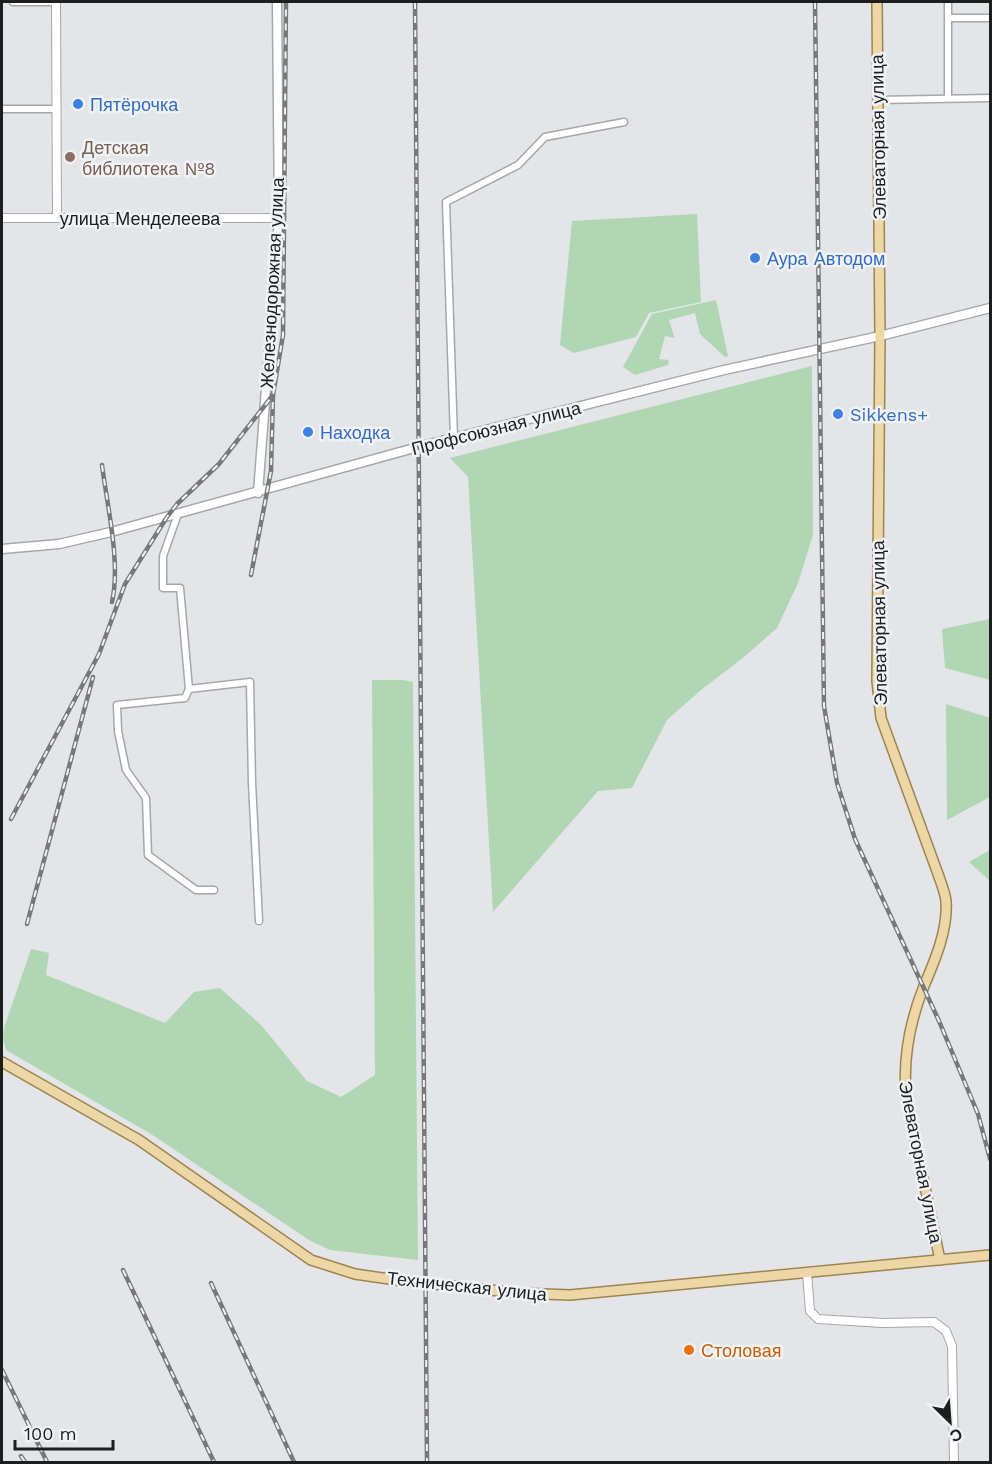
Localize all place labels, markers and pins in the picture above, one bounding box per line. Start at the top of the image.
place label: Пятёрочка [90,94,179,115]
marker: Пятёрочка [71,97,85,111]
place label: Детская библиотека №8 [82,137,215,179]
marker: Детская библиотека №8 [63,150,77,164]
place label: Аура Автодом [767,248,885,269]
marker: Аура Автодом [748,251,762,265]
place label: Sikkens+ [850,404,928,425]
marker: Sikkens+ [831,407,845,421]
place label: Находка [320,422,391,443]
marker: Находка [301,425,315,439]
place label: Столовая [701,1340,782,1361]
marker: Столовая [682,1343,696,1357]

